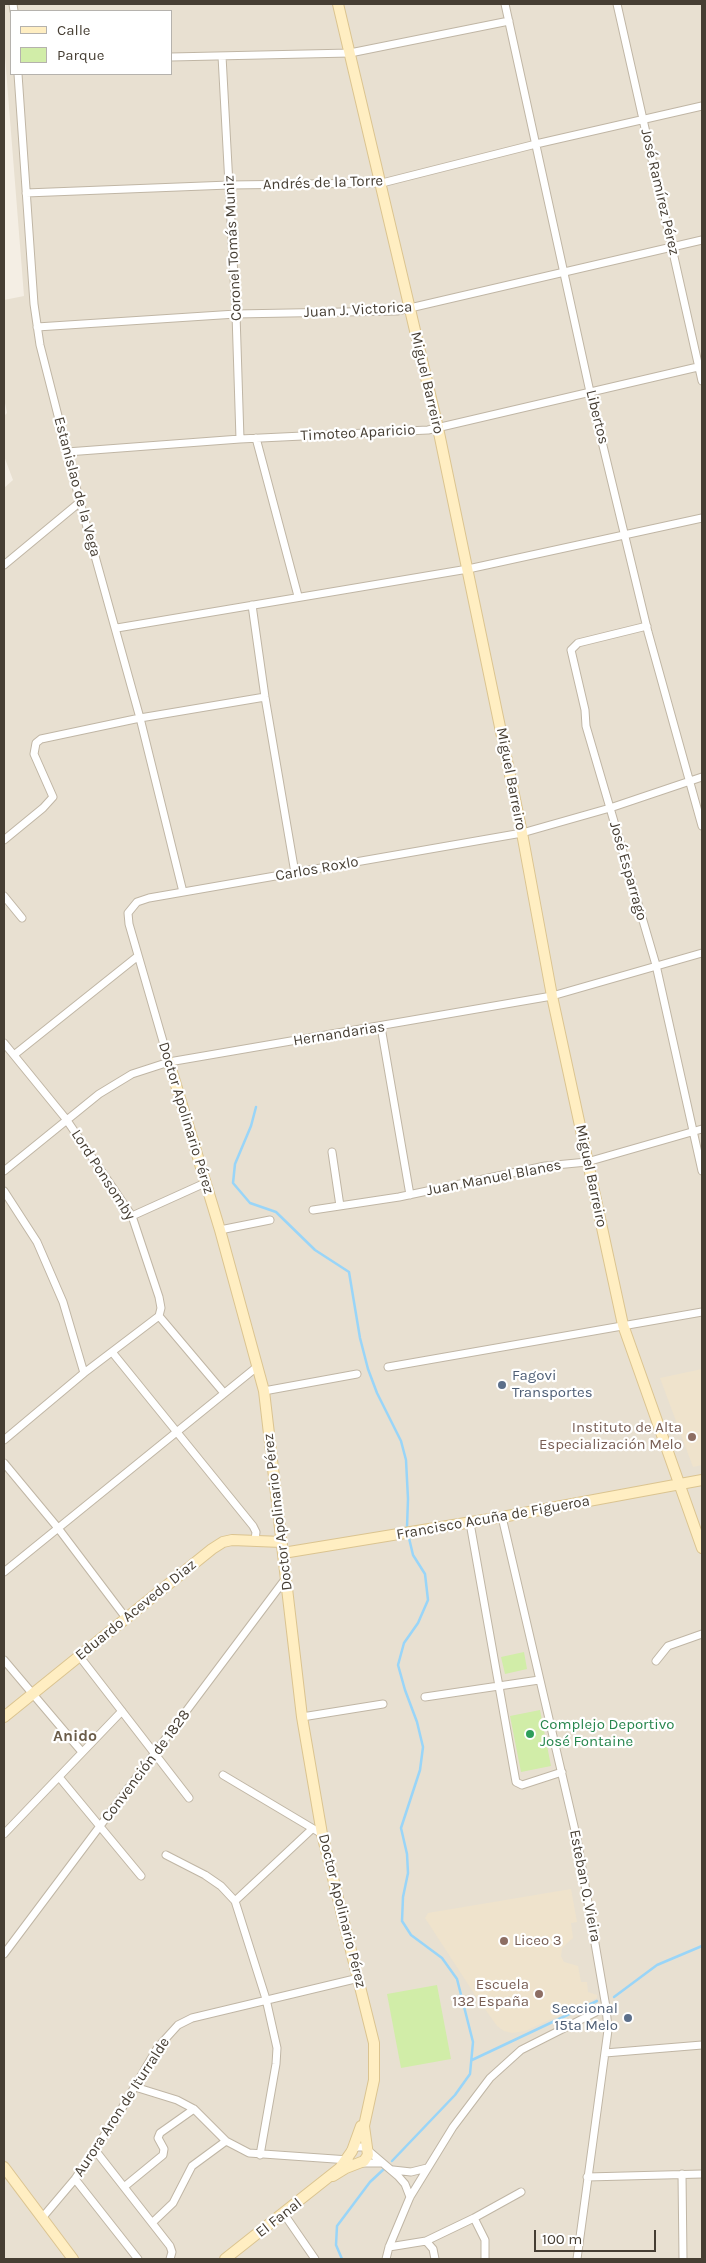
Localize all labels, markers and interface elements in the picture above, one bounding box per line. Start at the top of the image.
legend [10,10,172,75]
text: Calle [57,21,91,39]
text: Parque [57,46,105,64]
street label: José Ramírez Pérez [637,127,683,257]
street label: Andrés de la Torre [263,172,383,194]
street label: Coronel Tomás Muniz [220,175,246,321]
street label: Juan J. Victorica [303,298,413,322]
street label: Miguel Barreiro [406,330,448,436]
street label: Libertos [582,388,612,446]
street label: Estanislao de la Vega [50,415,104,559]
street label: Timoteo Aparicio [300,421,416,445]
street label: Miguel Barreiro [492,726,530,832]
street label: José Esparrago [605,819,651,923]
street label: Carlos Roxlo [274,853,360,885]
street label: Hernandarias [292,1018,386,1050]
street label: Doctor Apolinario Pérez [154,1040,218,1196]
street label: Miguel Barreiro [571,1123,611,1229]
street label: Lord Ponsomby [67,1126,139,1224]
street label: Juan Manuel Blanes [425,1156,563,1200]
place label: Fagovi Transportes [512,1367,593,1402]
marker: Fagovi Transportes [496,1379,508,1391]
place label: Instituto de Alta Especialización Melo [539,1419,682,1454]
marker: Instituto de Alta Especialización Melo [686,1431,698,1443]
street label: Doctor Apolinario Pérez [259,1432,297,1592]
street label: Francisco Acuña de Figueroa [395,1492,591,1544]
street label: Eduardo Acevedo Diaz [72,1556,200,1664]
street label: Convención de 1828 [98,1706,194,1826]
place label: Complejo Deportivo José Fontaine [540,1716,674,1751]
district label: Anido [53,1726,97,1746]
marker: Complejo Deportivo José Fontaine [524,1728,536,1740]
street label: Esteban O. Vieira [565,1828,605,1944]
street label: Doctor Apolinario Pérez [314,1832,370,1990]
place label: Liceo 3 [514,1932,562,1950]
marker: Liceo 3 [498,1935,510,1947]
place label: Escuela 132 España [452,1976,529,2011]
marker: Escuela 132 España [533,1988,545,2000]
place label: Seccional 15ta Melo [552,2000,618,2035]
marker: Seccional 15ta Melo [622,2012,634,2024]
street label: Aurora Aron de Iturralde [70,2034,174,2180]
street label: El Fanal [252,2194,306,2242]
scale bar [536,2220,658,2252]
text: 100 m [542,2230,582,2248]

